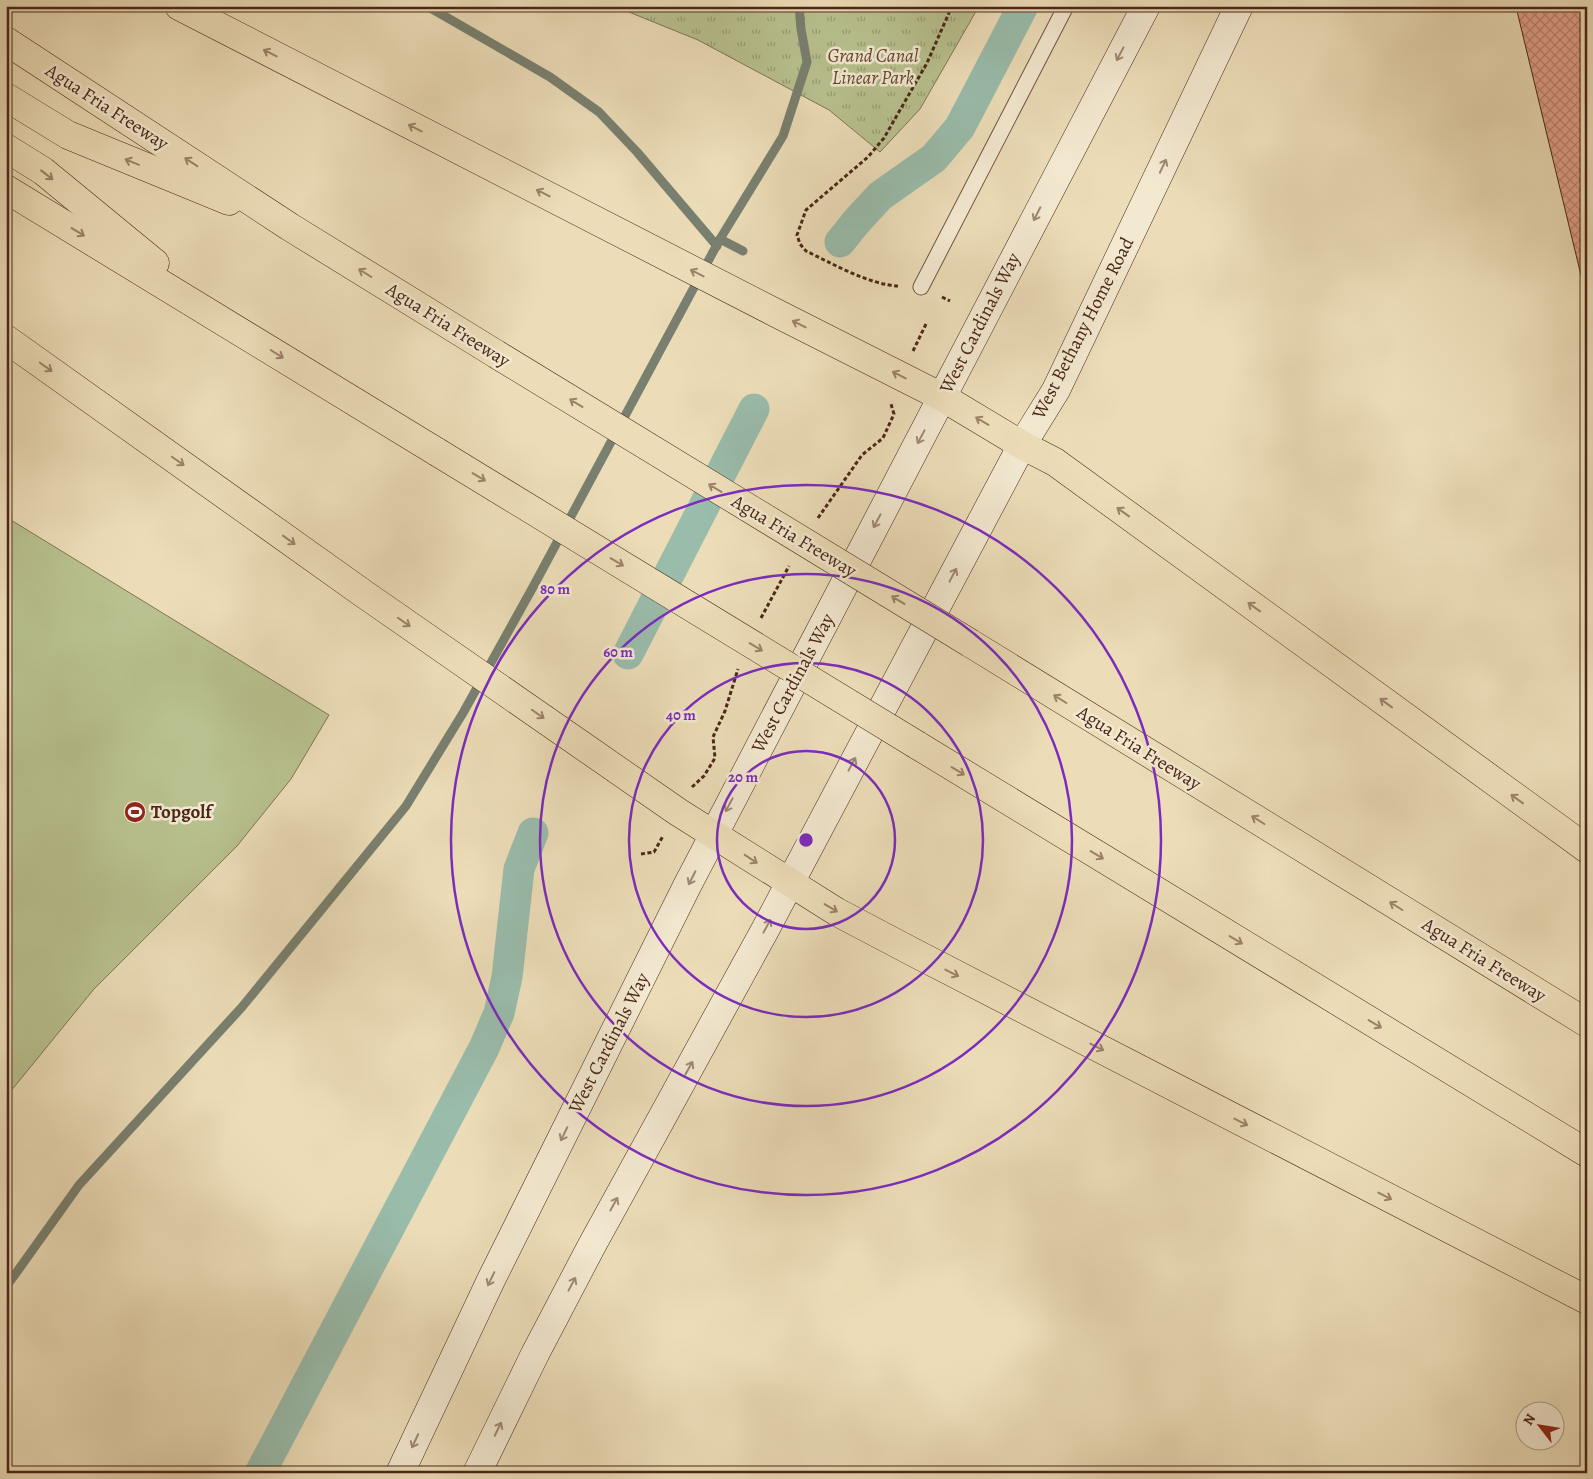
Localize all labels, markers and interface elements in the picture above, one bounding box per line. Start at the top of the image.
park label: Grand Canal Linear Park [827,43,919,91]
one-way arrow [1115,46,1124,61]
one-way arrow [263,48,278,57]
street label: Agua Fria Freeway [40,57,174,157]
one-way arrow [408,123,423,132]
one-way arrow [125,156,140,166]
one-way arrow [184,157,198,167]
one-way arrow [1158,159,1168,174]
one-way arrow [40,169,53,180]
one-way arrow [536,188,551,197]
one-way arrow [1032,206,1042,221]
one-way arrow [71,227,85,238]
street label: West Bethany Home Road [1025,232,1141,424]
street label: West Cardinals Way [933,248,1027,399]
one-way arrow [359,268,373,278]
one-way arrow [690,268,705,277]
street label: Agua Fria Freeway [380,276,515,374]
one-way arrow [791,319,806,329]
one-way arrow [269,349,283,359]
one-way arrow [39,362,53,372]
one-way arrow [892,370,907,379]
one-way arrow [569,398,583,409]
one-way arrow [976,415,990,425]
one-way arrow [916,430,926,445]
one-way arrow [171,456,185,466]
one-way arrow [471,472,485,482]
one-way arrow [708,482,722,492]
street label: Agua Fria Freeway [726,488,862,584]
one-way arrow [1116,507,1130,517]
one-way arrow [872,514,882,529]
one-way arrow [282,535,296,545]
one-way arrow [610,557,624,567]
one-way arrow [948,567,958,582]
text: 80 m [540,579,570,599]
one-way arrow [892,594,906,604]
one-way arrow [1248,602,1262,613]
street label: West Cardinals Way [745,608,841,758]
one-way arrow [397,617,411,627]
text: 60 m [603,642,633,662]
one-way arrow [748,642,762,652]
one-way arrow [1053,693,1067,703]
one-way arrow [1379,698,1393,708]
street label: Agua Fria Freeway [1071,699,1206,797]
text: 40 m [666,705,696,725]
one-way arrow [531,709,545,719]
one-way arrow [847,757,857,772]
one-way arrow [951,766,965,776]
text: 20 m [728,767,758,787]
one-way arrow [1510,794,1524,804]
one-way arrow [724,797,733,812]
place label: Topgolf [151,799,214,825]
sports icon: Topgolf [123,800,147,824]
one-way arrow [1251,815,1265,825]
centre of rings [797,831,815,849]
one-way arrow [1090,850,1104,860]
one-way arrow [744,854,758,864]
one-way arrow [687,870,696,885]
one-way arrow [1390,900,1404,910]
one-way arrow [823,904,837,914]
street label: Agua Fria Freeway [1416,911,1551,1009]
one-way arrow [763,919,772,934]
one-way arrow [1228,935,1242,945]
street label: West Cardinals Way [562,968,656,1119]
one-way arrow [944,969,959,978]
one-way arrow [1367,1019,1381,1029]
one-way arrow [1089,1042,1104,1052]
one-way arrow [684,1061,694,1076]
one-way arrow [1233,1118,1248,1127]
one-way arrow [559,1126,569,1141]
one-way arrow [1378,1191,1393,1201]
one-way arrow [610,1198,620,1212]
one-way arrow [486,1271,495,1286]
one-way arrow [568,1277,577,1292]
north arrow [1516,1402,1566,1452]
text: N [1519,1410,1540,1429]
one-way arrow [494,1422,503,1437]
one-way arrow [410,1433,419,1448]

